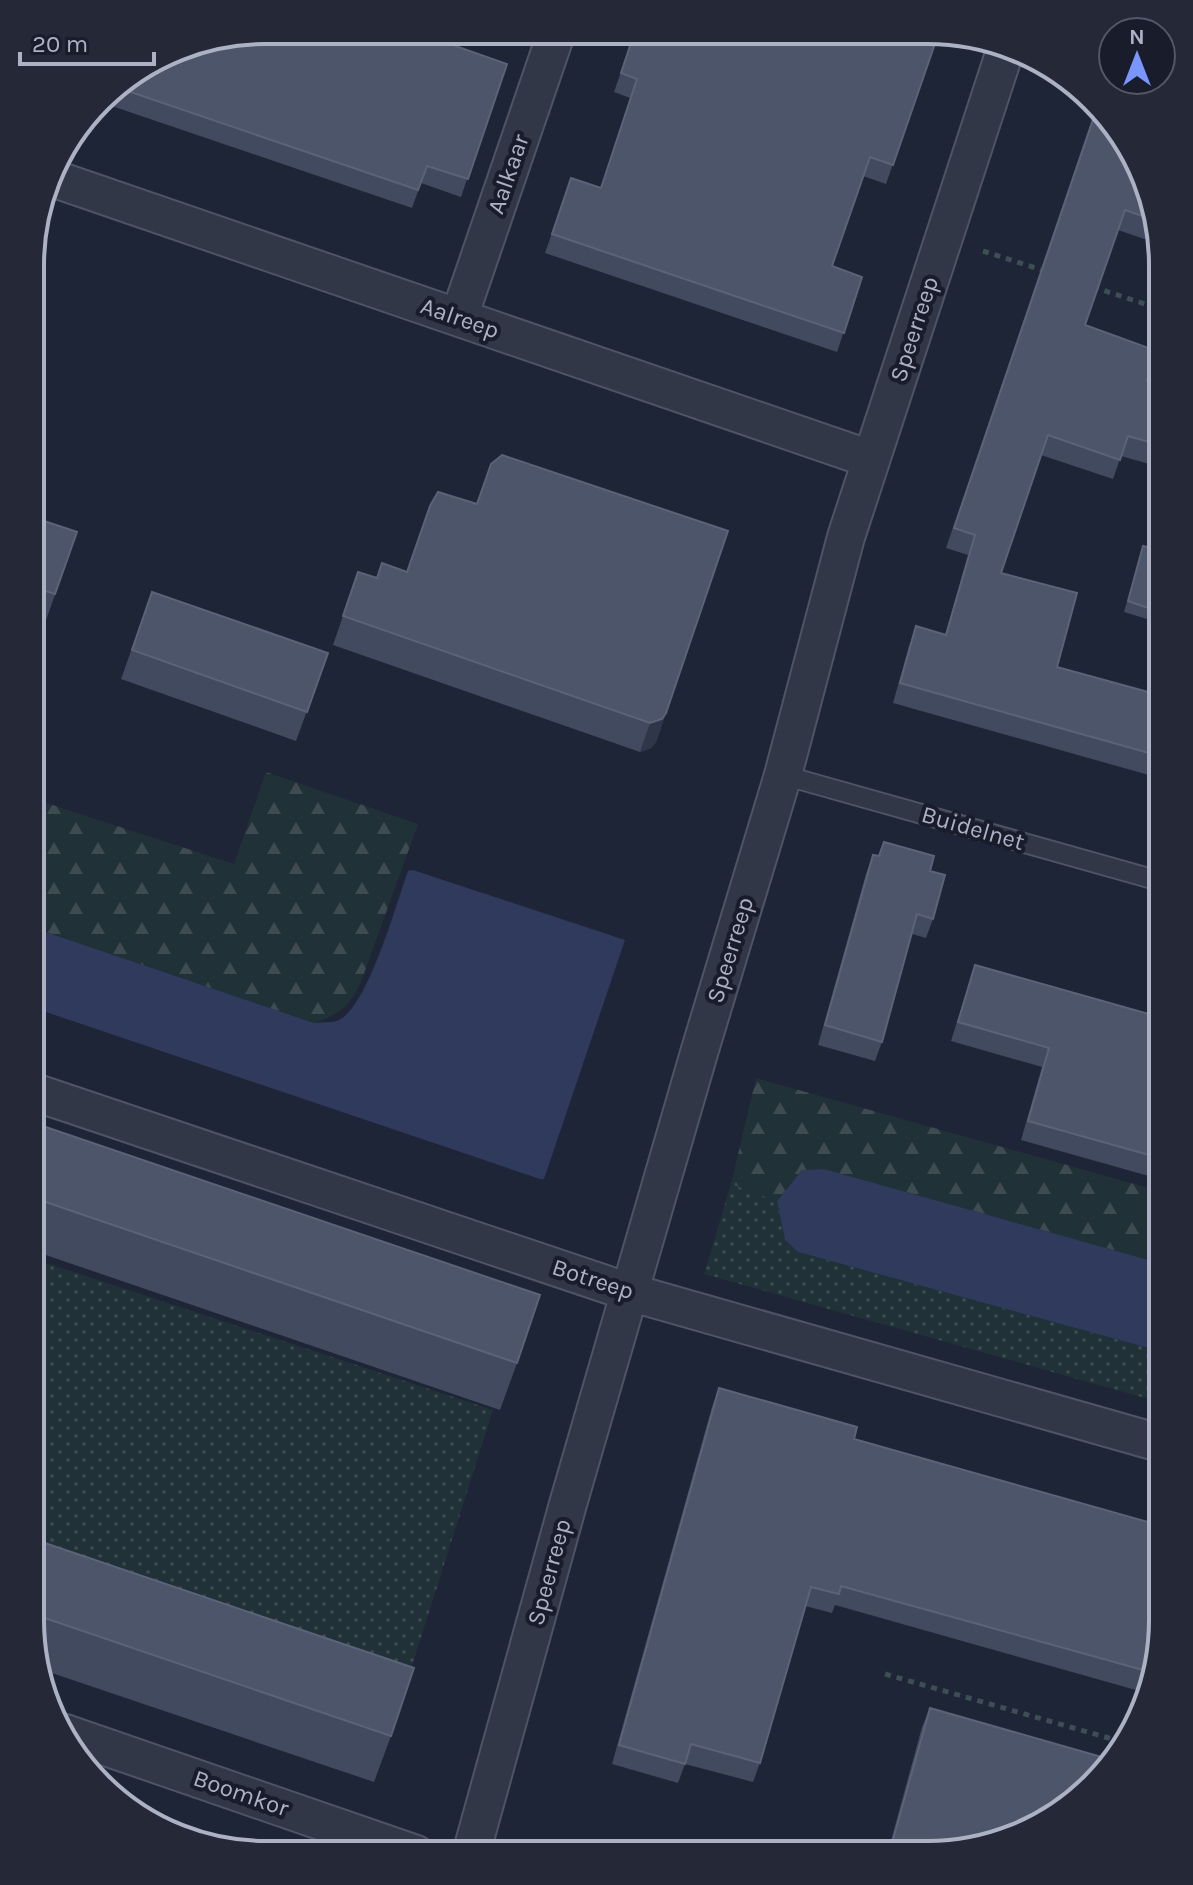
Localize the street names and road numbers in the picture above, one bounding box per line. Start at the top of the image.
street label: Aalkaar [481,130,535,217]
street label: Speerreep [884,273,944,385]
street label: Aalreep [417,292,503,344]
street label: Buidelnet [918,800,1028,856]
street label: Speerreep [701,894,759,1006]
street label: Botreep [549,1253,637,1305]
street label: Speerreep [521,1516,577,1628]
street label: Boomkor [190,1764,293,1822]

